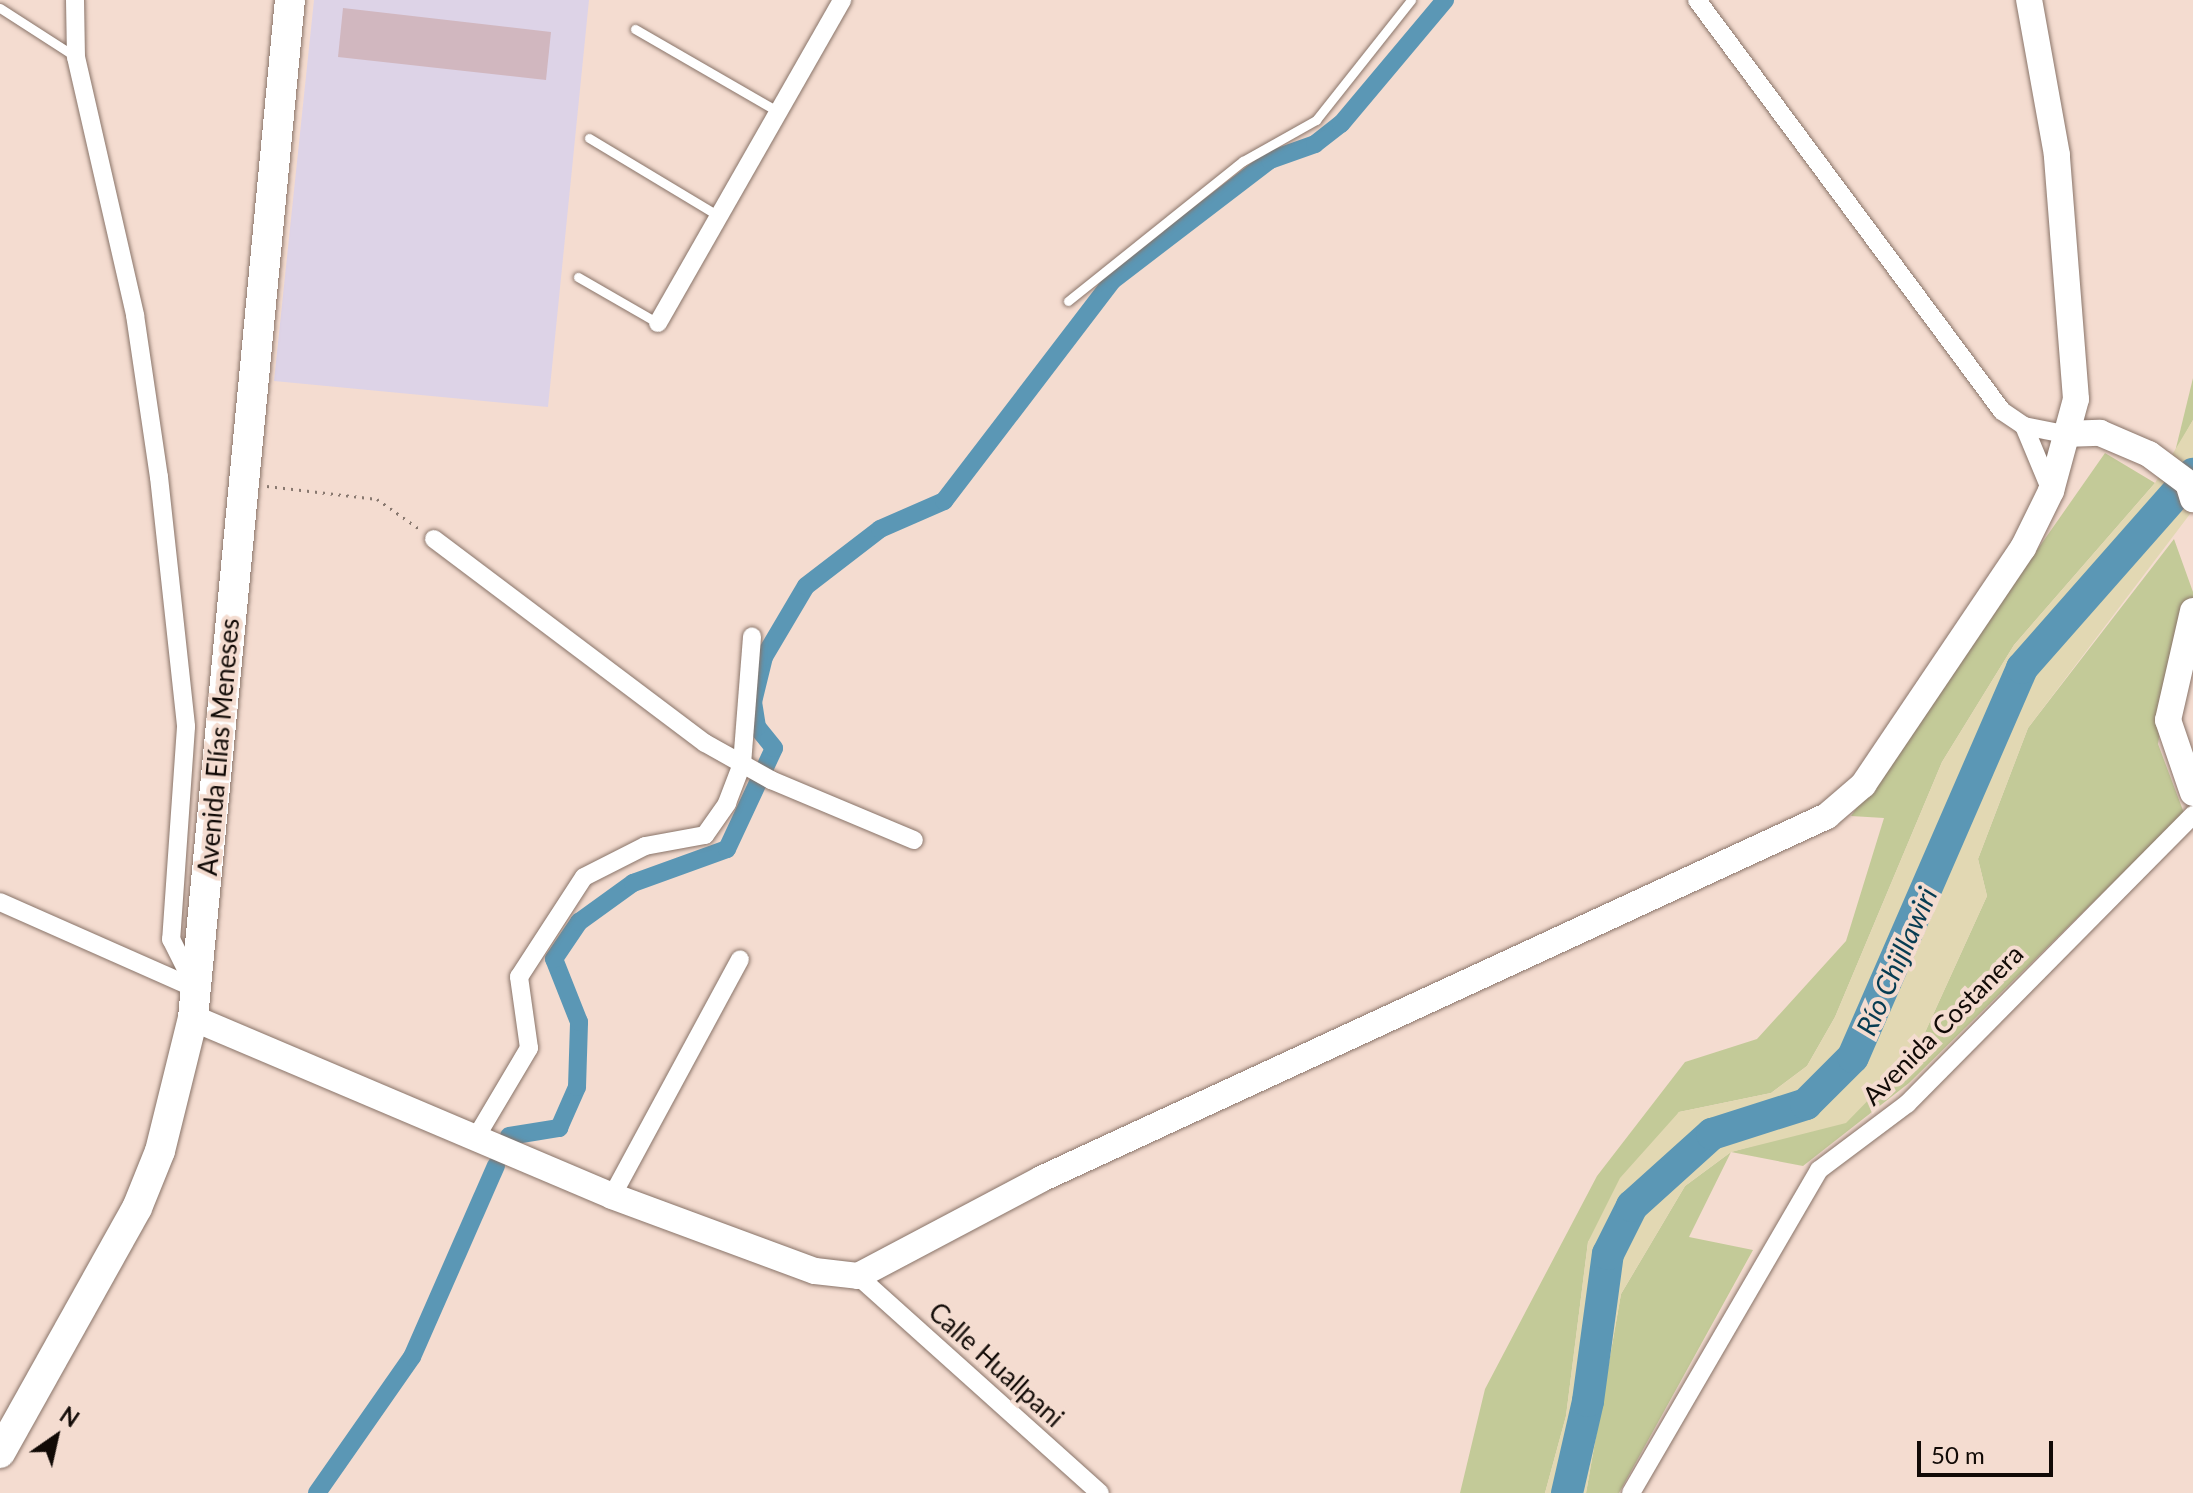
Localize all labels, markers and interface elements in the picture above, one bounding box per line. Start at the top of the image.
street label: Avenida Elías Meneses [192,617,246,877]
water label: Río Chijllawiri [1848,882,1944,1040]
street label: Avenida Costanera [1856,938,2030,1112]
street label: Calle Huallpani [922,1296,1070,1434]
north arrow [16,1397,96,1477]
text: N [55,1401,84,1433]
scale bar [1921,1425,2057,1475]
text: 50 m [1931,1440,1985,1469]

